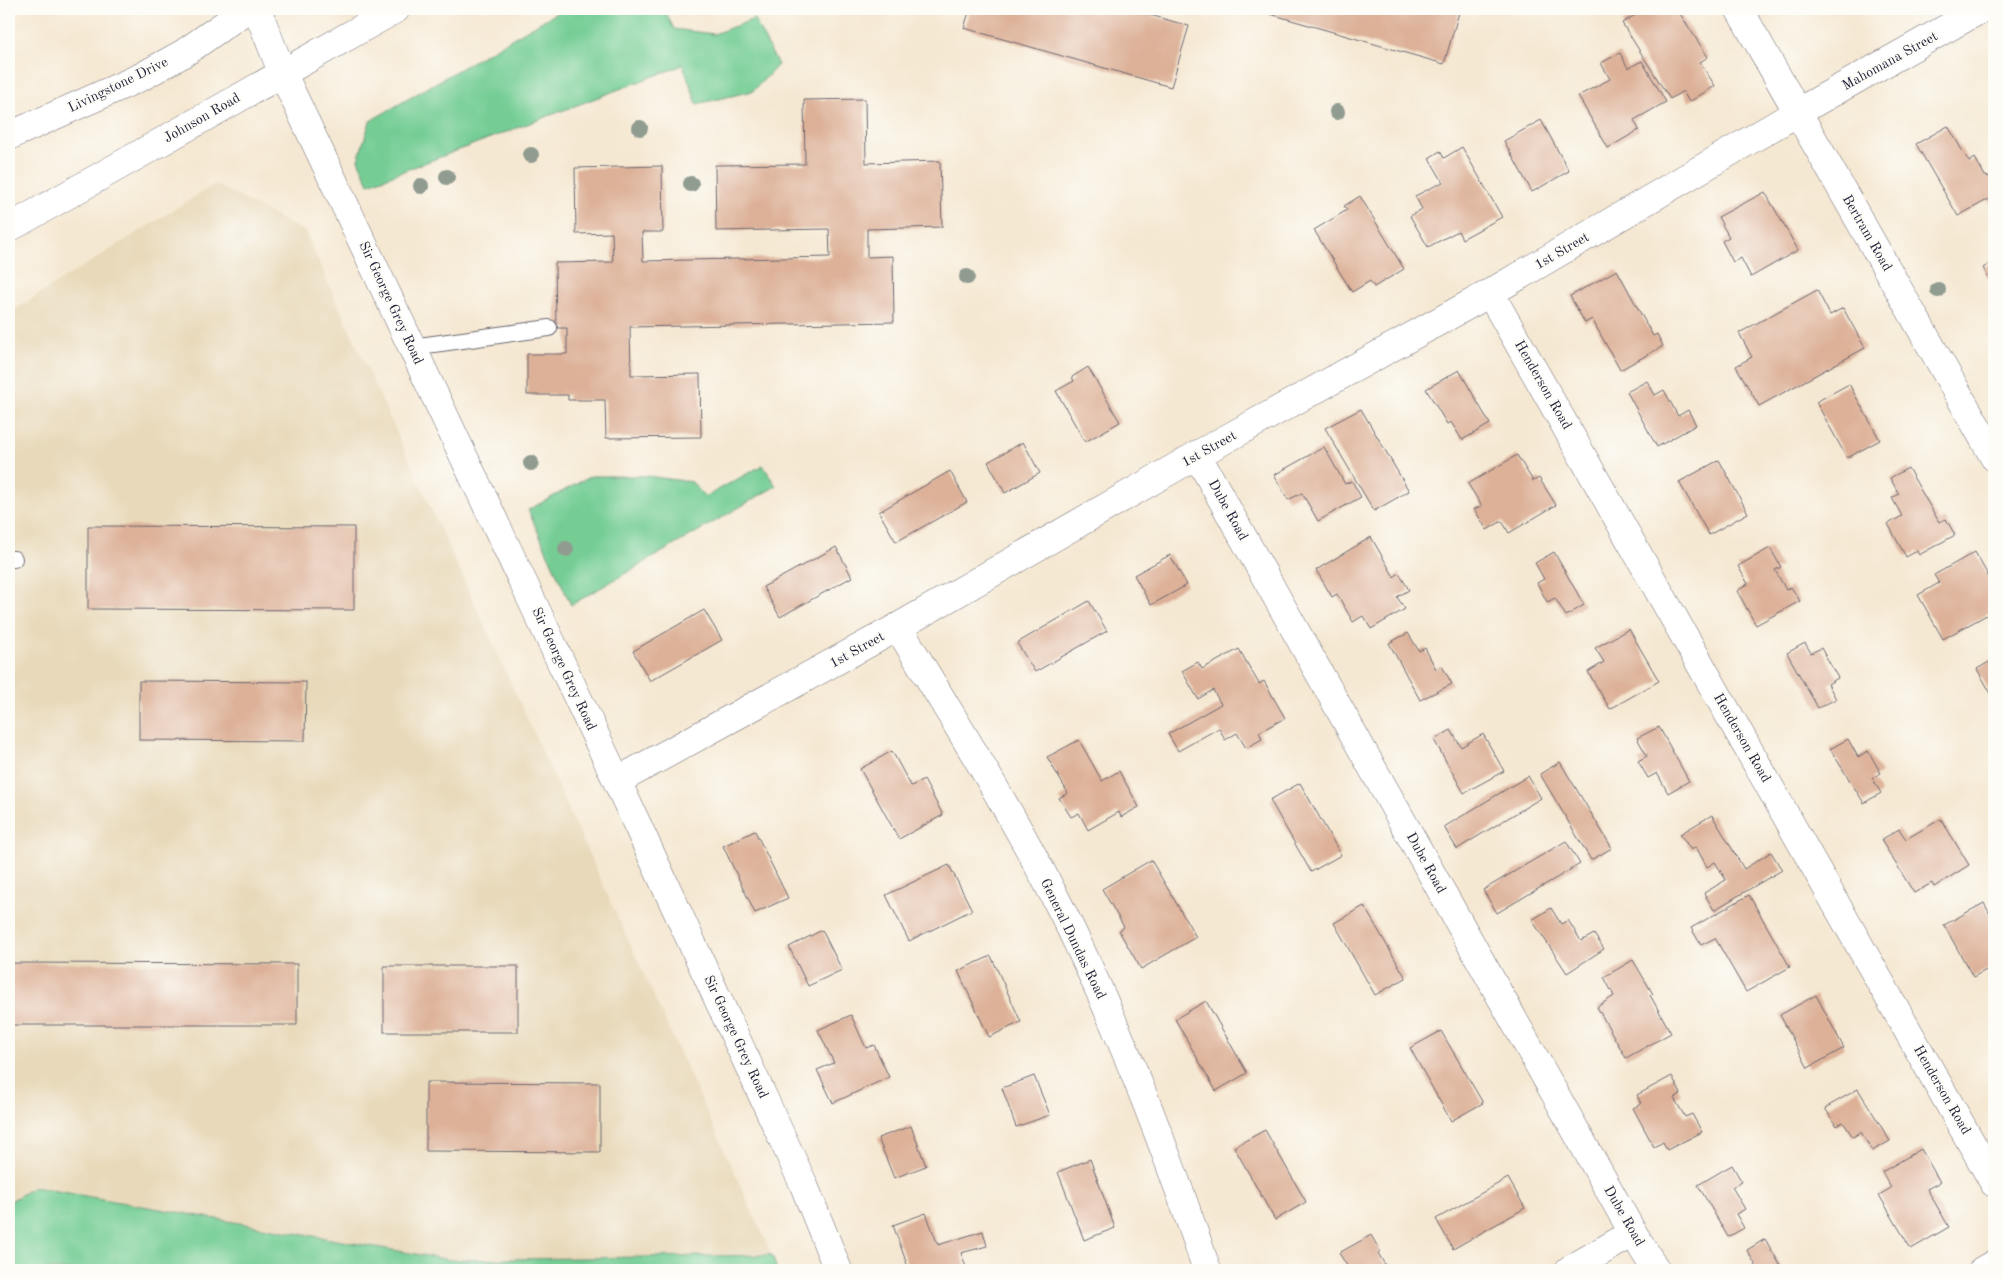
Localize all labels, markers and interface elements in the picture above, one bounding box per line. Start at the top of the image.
street label: Mahomana Street [1840,29,1940,93]
street label: Livingstone Drive [66,55,170,115]
street label: Johnson Road [162,91,242,145]
street label: Bertram Road [1840,192,1894,274]
street label: 1st Street [1532,230,1592,272]
street label: Sir George Grey Road [356,239,426,367]
street label: Henderson Road [1512,338,1574,432]
street label: 1st Street [1179,428,1239,470]
street label: Dube Road [1206,477,1250,543]
street label: Sir George Grey Road [529,605,599,733]
street label: 1st Street [827,629,887,671]
street label: Henderson Road [1711,691,1773,785]
street label: Dube Road [1404,830,1448,896]
street label: General Dundas Road [1038,876,1108,1002]
street label: Sir George Grey Road [701,973,771,1101]
street label: Henderson Road [1911,1043,1973,1137]
street label: Dube Road [1601,1183,1647,1249]

